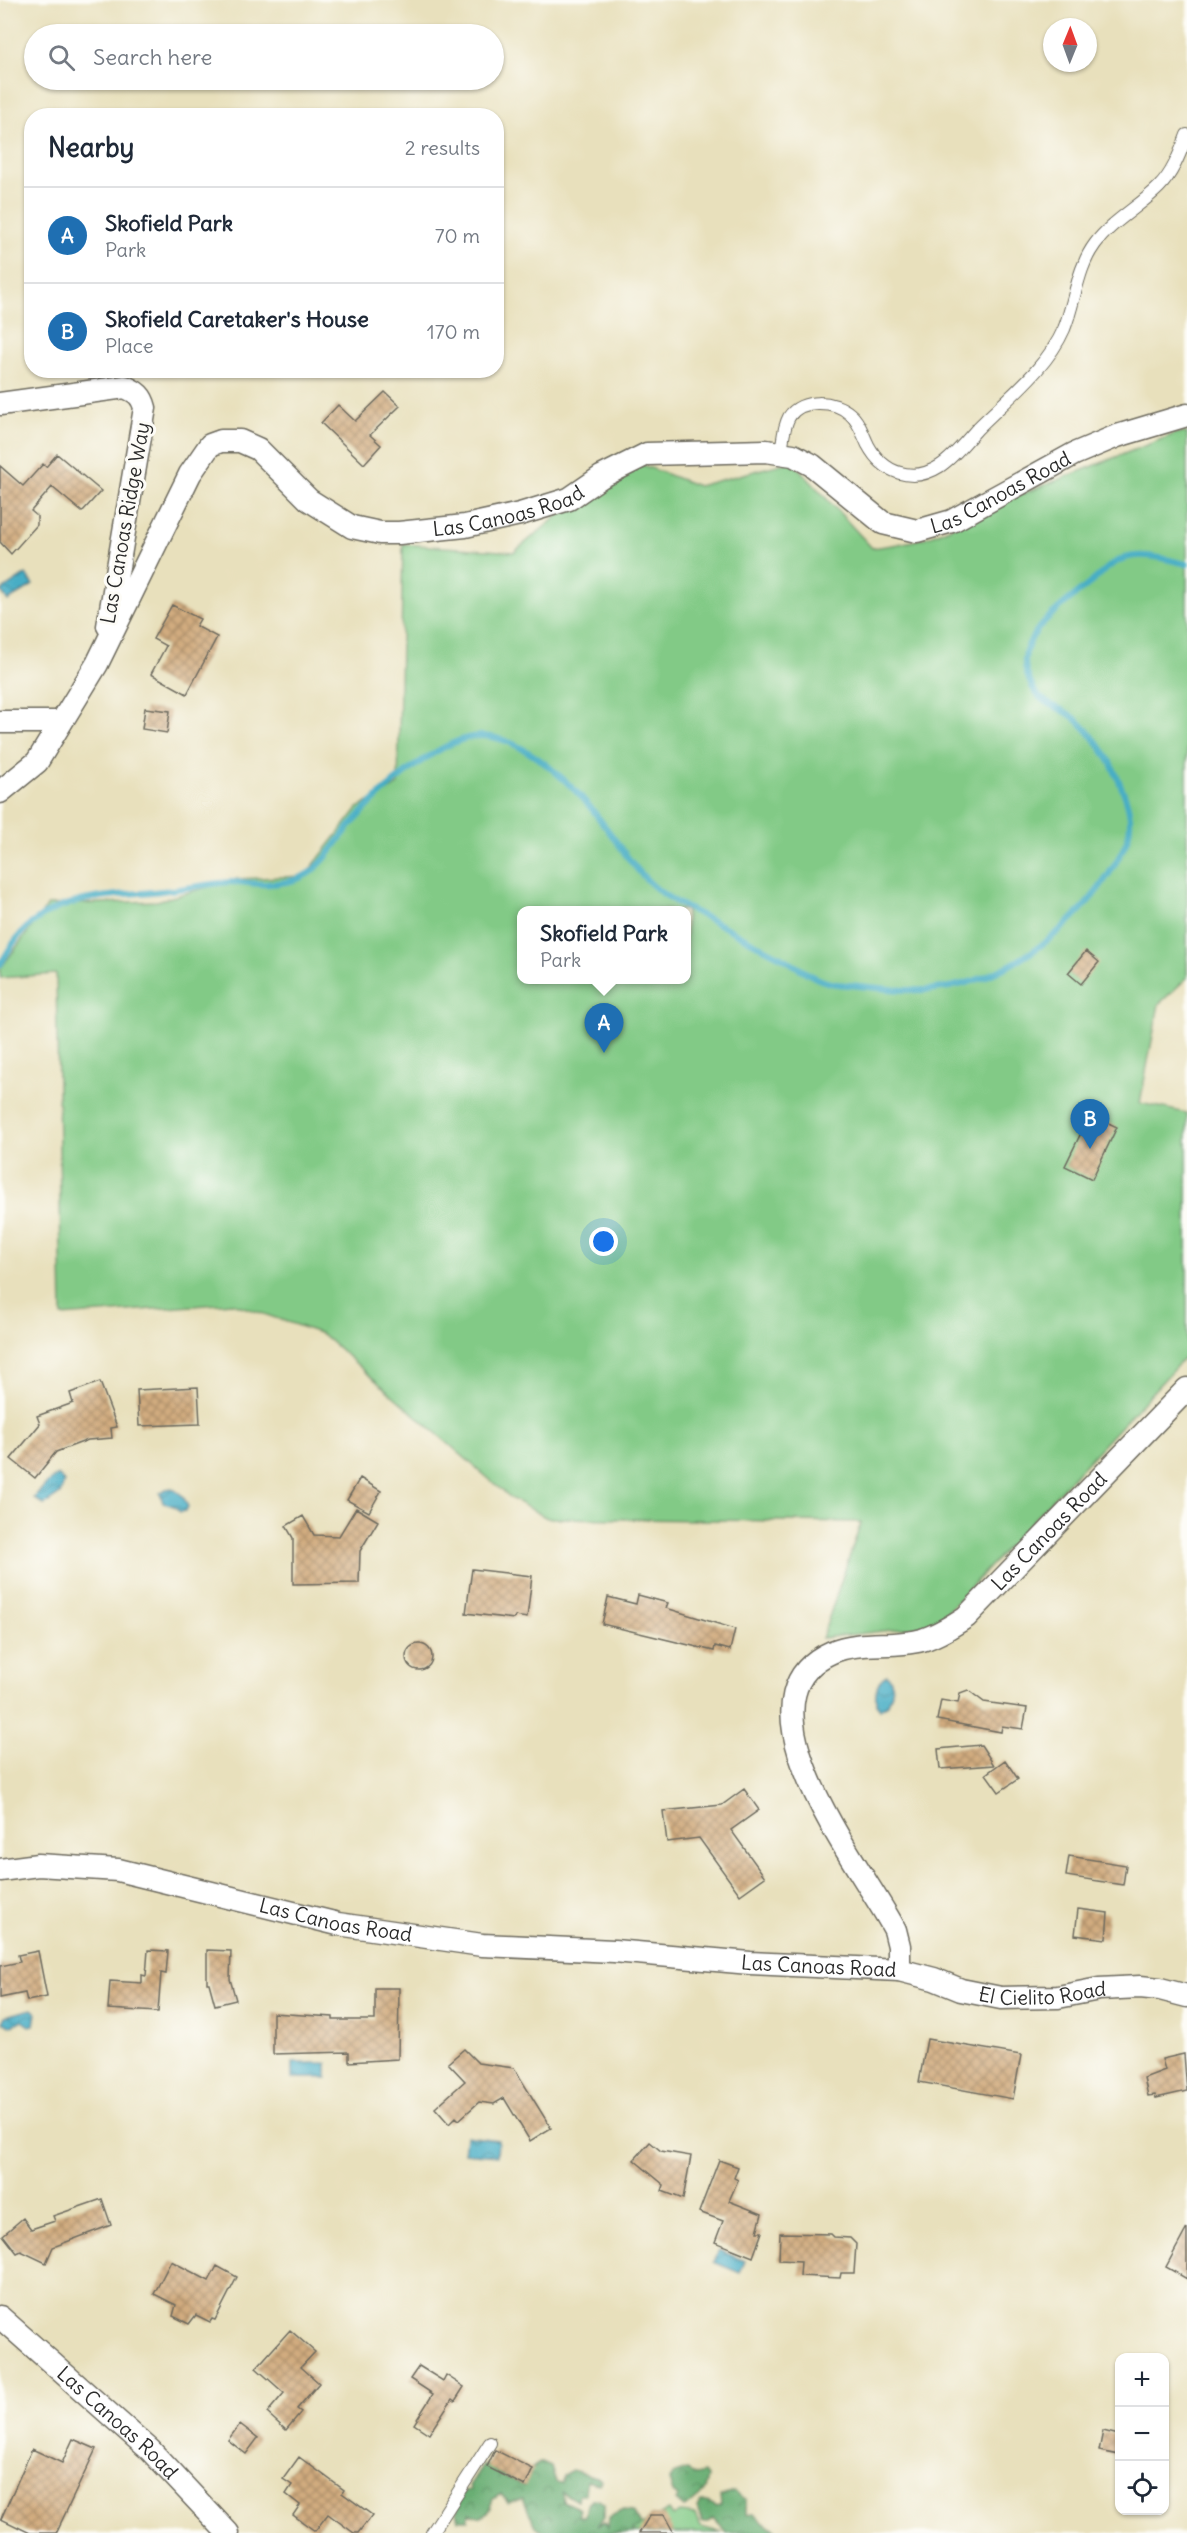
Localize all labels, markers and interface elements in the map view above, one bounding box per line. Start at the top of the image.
north arrow [1043,18,1097,72]
search box [24,24,504,90]
icon: search [45,41,78,74]
text: Search here [93,43,212,71]
text: Nearby [48,131,134,164]
text: 2 results [405,135,480,160]
text: Skofield Park [105,209,233,237]
text: A [61,223,74,248]
text: 70 m [435,223,480,248]
text: Park [105,237,146,262]
text: Skofield Caretaker's House [105,305,369,333]
text: B [61,319,74,344]
text: 170 m [427,319,480,344]
text: Place [105,333,153,358]
street label: Las Canoas Ridge Way [94,420,155,626]
street label: Las Canoas Road [927,445,1075,539]
street label: Las Canoas Road [431,479,589,541]
popup [517,906,691,984]
text: Skofield Park [540,919,668,947]
text: Park [540,947,581,972]
pin: A [584,1004,624,1053]
pin: B [1070,1100,1110,1149]
your location [589,1227,618,1256]
street label: Las Canoas Road [986,1466,1112,1595]
street label: Las Canoas Road [257,1892,414,1947]
street label: Las Canoas Road [740,1949,897,1982]
street label: El Cielito Road [977,1976,1107,2010]
map controls [1115,2353,1169,2515]
button: + [1115,2353,1169,2407]
street label: Las Canoas Road [52,2361,184,2484]
button: − [1115,2407,1169,2461]
button: locate [1115,2461,1169,2515]

